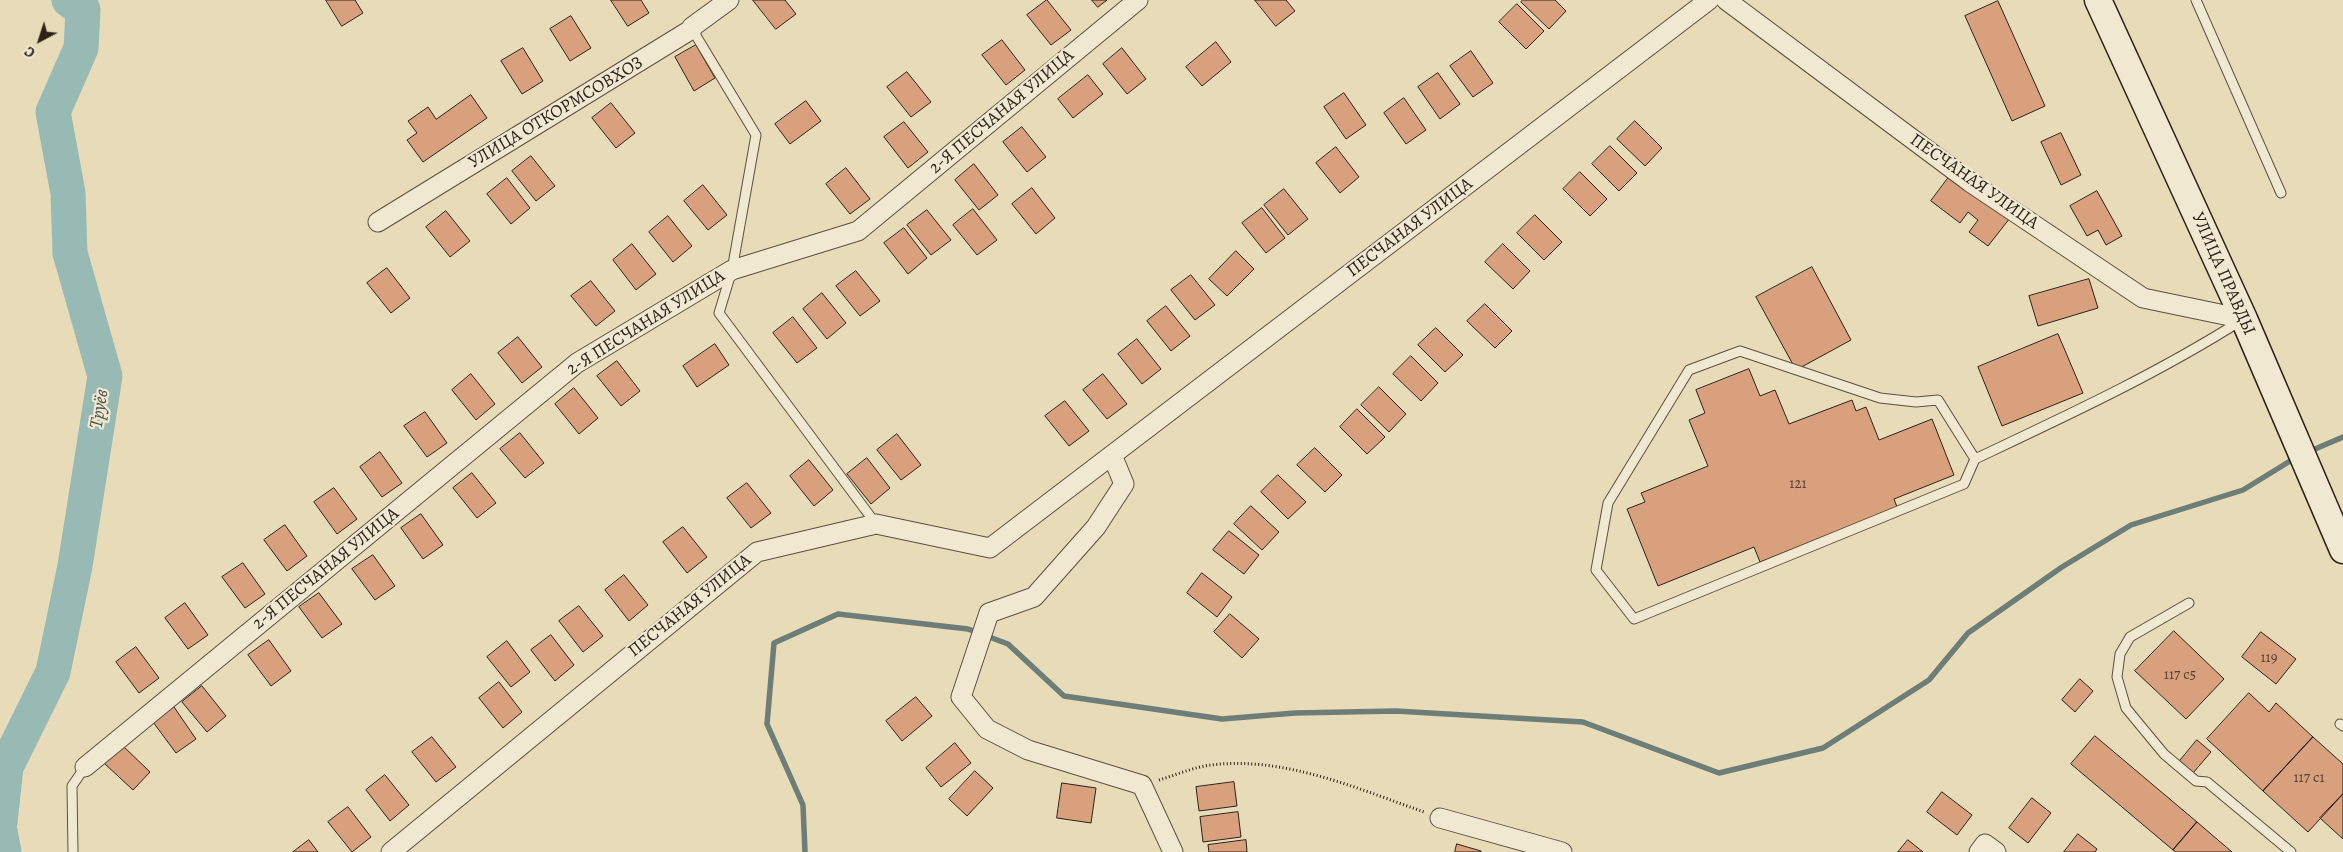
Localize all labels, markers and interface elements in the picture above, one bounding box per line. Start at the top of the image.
north arrow [15,15,65,65]
text: С [21,42,39,62]
street label: 2-Я ПЕСЧАНАЯ УЛИЦА [925,45,1079,179]
street label: УЛИЦА ОТКОРМСОВХОЗ [465,52,647,174]
street label: ПЕСЧАНАЯ УЛИЦА [1905,130,2043,234]
street label: ПЕСЧАНАЯ УЛИЦА [1343,174,1477,282]
street label: УЛИЦА ПРАВДЫ [2186,209,2260,339]
street label: 2-Я ПЕСЧАНАЯ УЛИЦА [563,266,729,380]
water label: Труёв [86,388,114,430]
house number: 121 [1789,475,1807,493]
street label: 2-Я ПЕСЧАНАЯ УЛИЦА [248,503,404,635]
street label: ПЕСЧАНАЯ УЛИЦА [624,550,756,662]
house number: 119 [2260,649,2278,667]
house number: 117 с5 [2164,666,2196,684]
house number: 117 с1 [2293,769,2325,787]

